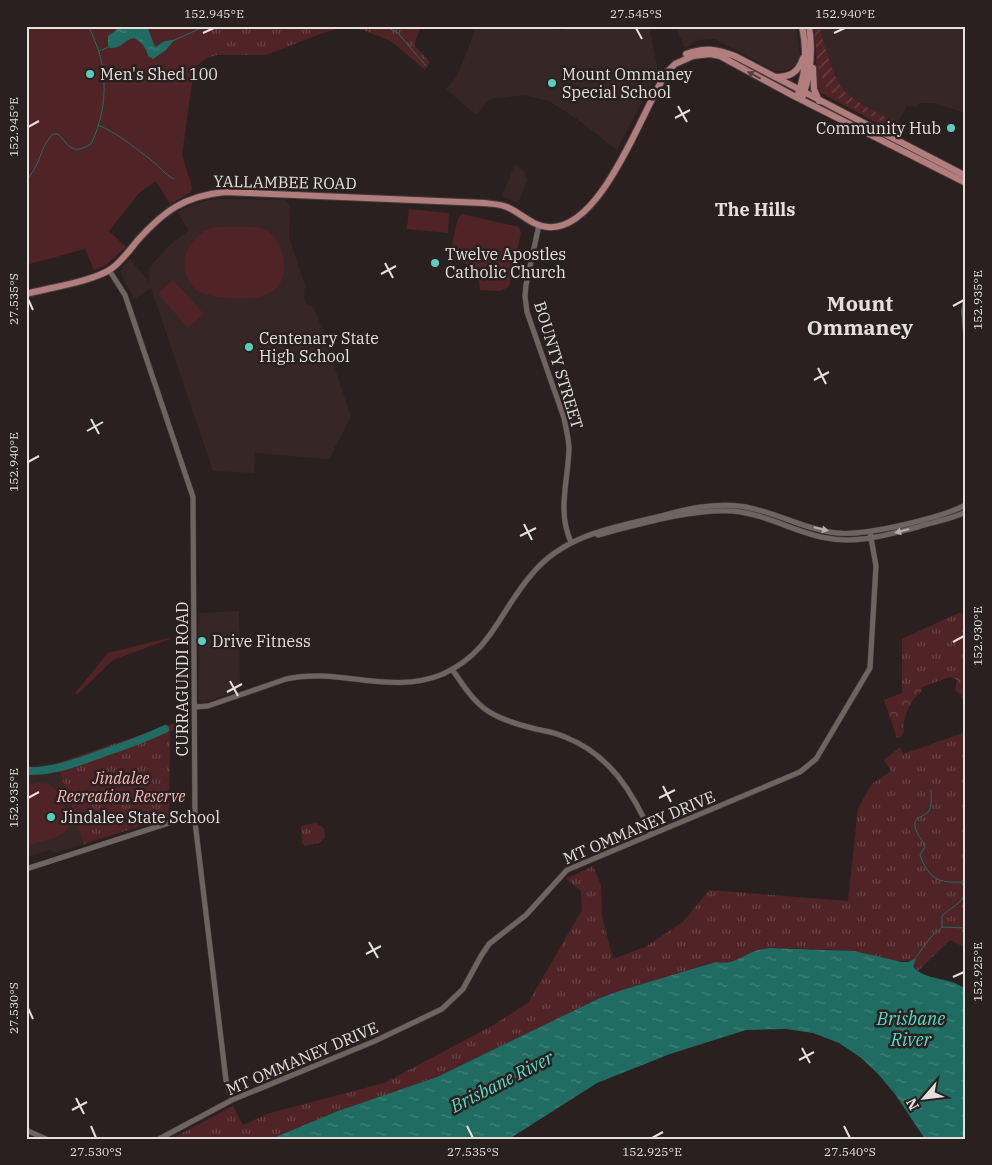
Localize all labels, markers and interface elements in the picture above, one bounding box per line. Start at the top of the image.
text: 152.945°E [184,6,244,21]
text: 27.545°S [610,6,662,21]
text: 152.940°E [815,6,875,21]
place label: Men's Shed 100 [100,64,218,84]
place label: Mount Ommaney Special School [562,64,693,102]
marker: Men's Shed 100 [84,68,96,80]
one-way arrow [747,71,761,79]
marker: Mount Ommaney Special School [546,77,558,89]
text: 152.945°E [6,97,21,157]
place label: Community Hub [816,118,941,138]
marker: Community Hub [945,122,957,134]
street label: YALLAMBEE ROAD [213,171,357,193]
district label: The Hills [715,198,795,221]
place label: Twelve Apostles Catholic Church [445,244,566,282]
marker: Twelve Apostles Catholic Church [429,257,441,269]
text: 152.935°E [970,270,985,330]
text: 27.535°S [6,273,21,325]
district label: Mount Ommaney [807,289,913,341]
street label: BOUNTY STREET [530,299,588,431]
place label: Centenary State High School [259,328,379,366]
marker: Centenary State High School [243,341,255,353]
text: 152.940°E [6,432,21,492]
one-way arrow [813,526,829,534]
one-way arrow [895,527,910,535]
street label: CURRAGUNDI ROAD [172,602,192,756]
text: 152.930°E [970,606,985,666]
place label: Drive Fitness [212,631,311,651]
marker: Drive Fitness [196,635,208,647]
text: 152.935°E [6,768,21,828]
park label: Jindalee Recreation Reserve [56,768,185,806]
street label: MT OMMANEY DRIVE [560,786,718,868]
place label: Jindalee State School [61,807,220,827]
marker: Jindalee State School [45,811,57,823]
text: 152.925°E [970,942,985,1002]
text: 27.530°S [6,982,21,1034]
water label: Brisbane River [876,1007,945,1051]
street label: MT OMMANEY DRIVE [223,1017,381,1099]
water label: Brisbane River [445,1045,558,1118]
north arrow [900,1072,950,1122]
text: N [902,1095,923,1113]
text: 27.530°S [70,1144,122,1159]
text: 27.535°S [447,1144,499,1159]
text: 152.925°E [622,1144,682,1159]
text: 27.540°S [824,1144,876,1159]

